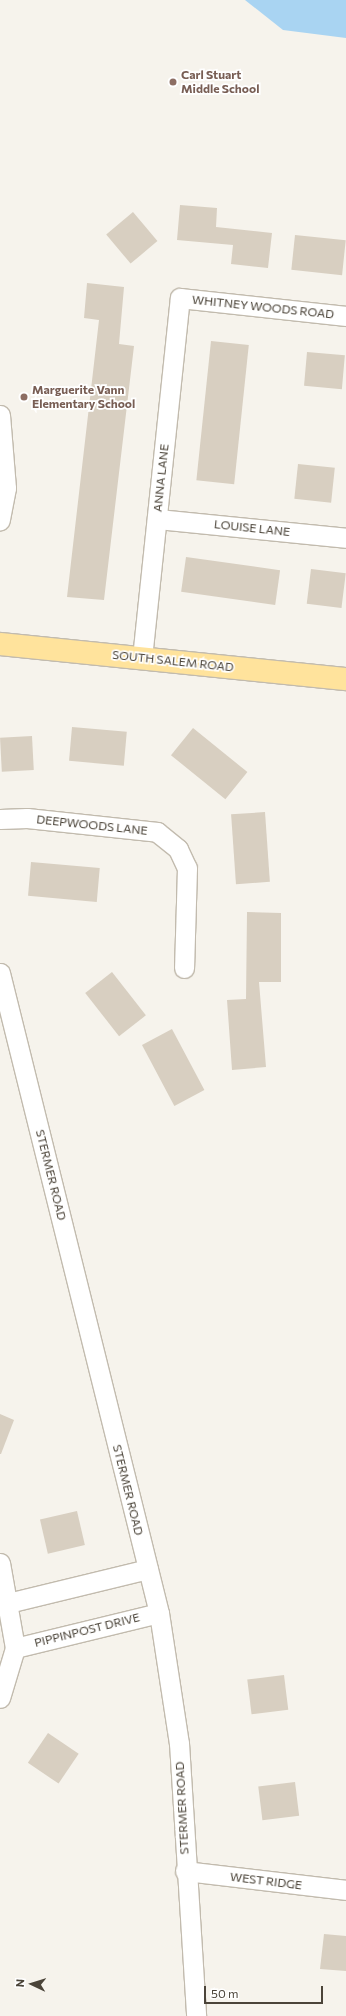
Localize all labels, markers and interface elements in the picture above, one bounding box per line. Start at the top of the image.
place label: Carl Stuart Middle School [181,68,259,96]
marker: Carl Stuart Middle School [168,77,178,87]
street label: WHITNEY WOODS ROAD [191,292,335,322]
place label: Marguerite Vann Elementary School [32,383,135,411]
marker: Marguerite Vann Elementary School [19,392,29,402]
street label: ANNA LANE [150,443,172,513]
street label: LOUISE LANE [213,517,291,539]
street label: SOUTH SALEM ROAD [112,647,234,675]
street label: DEEPWOODS LANE [36,812,148,838]
street label: STERMER ROAD [33,1128,69,1222]
street label: STERMER ROAD [110,1443,146,1537]
street label: PIPPINPOST DRIVE [33,1610,141,1650]
street label: STERMER ROAD [172,1761,192,1855]
street label: WEST RIDGE [229,1869,303,1893]
north arrow [12,1964,52,2004]
scale bar [206,1978,325,2004]
text: N [13,1979,26,1988]
text: 50 m [211,1986,239,2000]

